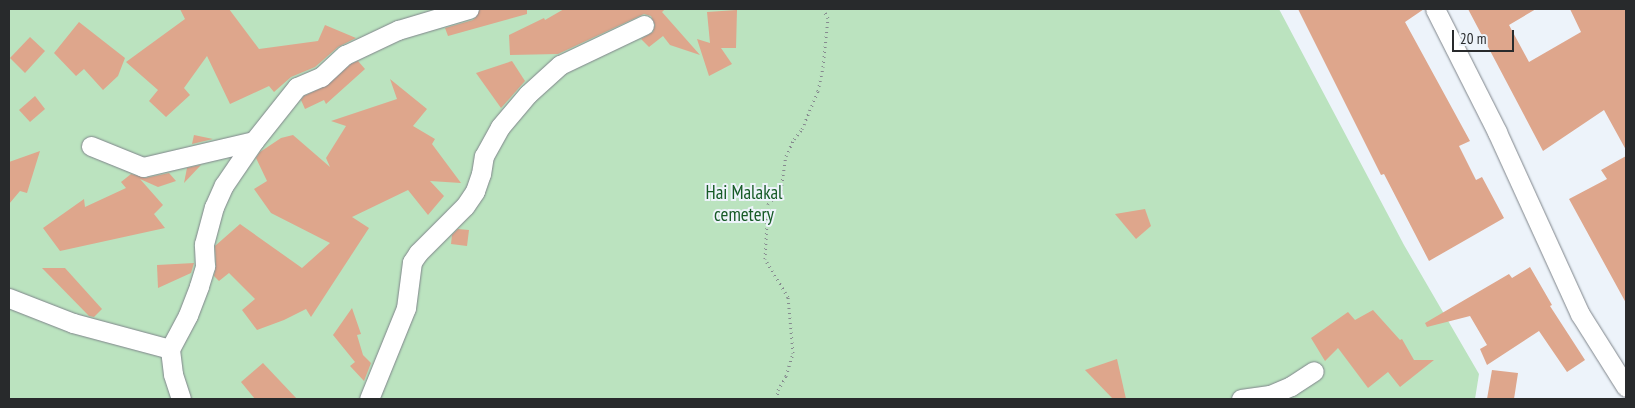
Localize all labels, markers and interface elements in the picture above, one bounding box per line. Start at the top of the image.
scale bar [1455,20,1518,52]
text: 20 m [1460,29,1486,48]
park label: Hai Malakal cemetery [705,182,783,226]

